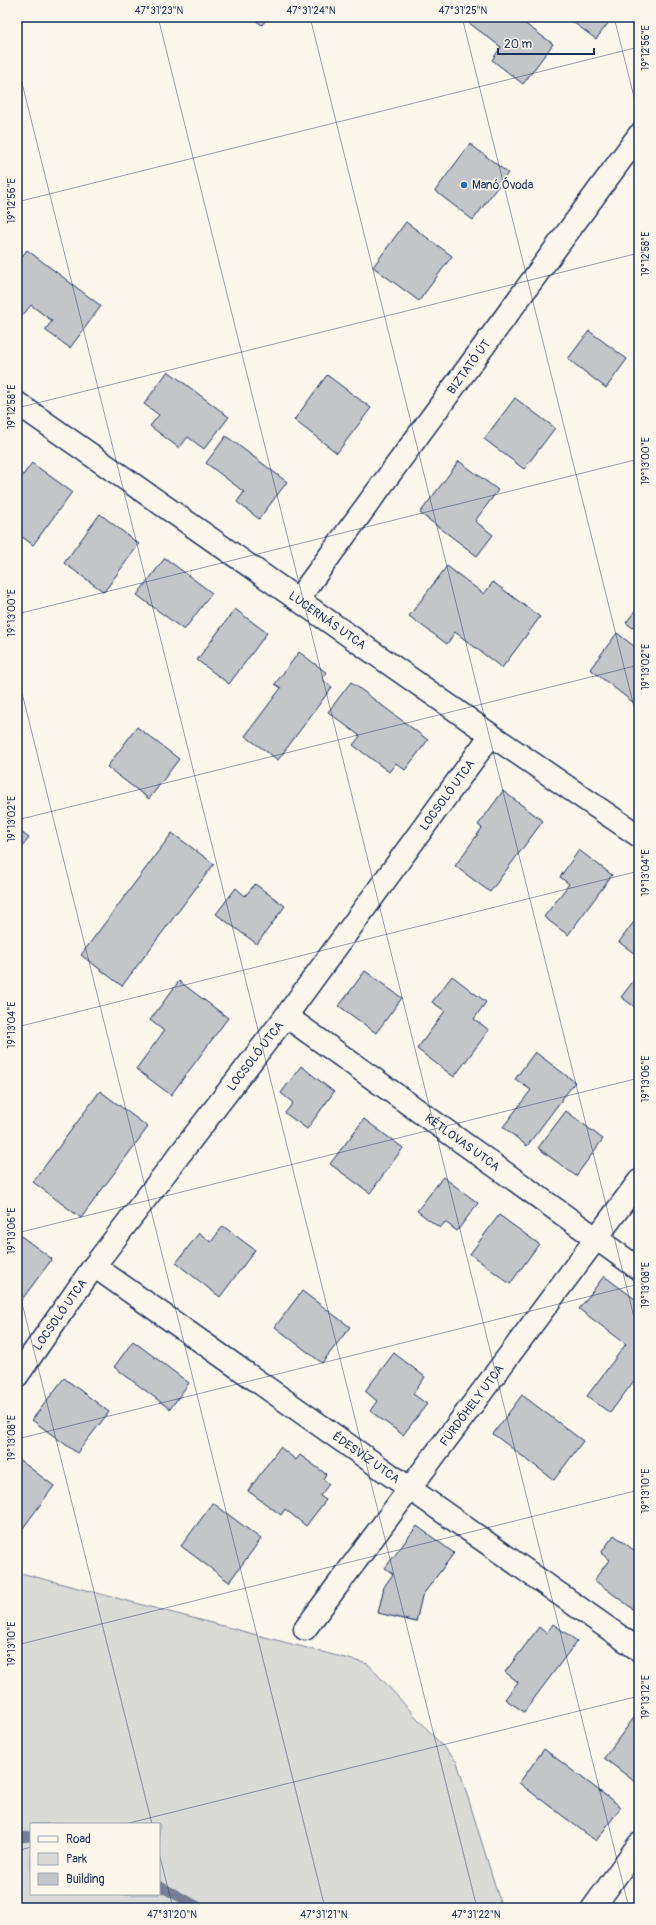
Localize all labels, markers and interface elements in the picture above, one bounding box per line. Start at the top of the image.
text: 47°31'23"N [135,5,184,17]
text: 47°31'24"N [286,5,336,17]
text: 47°31'25"N [439,5,488,17]
text: 19°12'56"E [640,25,652,71]
scale bar [498,30,594,56]
text: 20 m [504,37,533,52]
place label: Manó Óvoda [472,177,534,193]
text: 19°12'56"E [6,178,18,224]
marker: Manó Óvoda [459,180,469,190]
text: 19°12'58"E [640,232,652,276]
street label: BIZTATÓ ÚT [444,337,494,397]
text: 19°12'58"E [6,385,18,429]
text: 19°13'00"E [640,437,652,485]
text: 19°13'00"E [6,589,18,637]
street label: LUCERNÁS UTCA [286,589,369,653]
text: 19°13'02"E [640,644,652,690]
street label: LOCSOLÓ UTCA [417,757,478,834]
text: 19°13'02"E [6,796,18,842]
text: 19°13'04"E [640,850,652,896]
text: 19°13'04"E [6,1002,18,1048]
street label: LOCSOLÓ UTCA [224,1018,287,1094]
text: 19°13'06"E [640,1056,652,1102]
street label: KÉTLOVAS UTCA [422,1111,503,1175]
text: 19°13'06"E [6,1208,18,1254]
text: 19°13'08"E [640,1262,652,1308]
street label: LOCSOLÓ UTCA [30,1276,91,1353]
street label: FÜRDŐHELY UTCA [437,1362,508,1449]
text: 19°13'08"E [6,1415,18,1461]
street label: ÉDESVÍZ UTCA [329,1429,403,1487]
text: 19°13'10"E [640,1469,652,1513]
text: 19°13'10"E [6,1622,18,1666]
text: 19°13'12"E [640,1675,652,1719]
legend [30,1823,160,1895]
text: Road [66,1832,91,1847]
text: Park [66,1852,87,1867]
text: Building [66,1872,105,1887]
text: 47°31'20"N [147,1909,197,1921]
text: 47°31'21"N [300,1909,348,1921]
text: 47°31'22"N [452,1909,501,1921]

